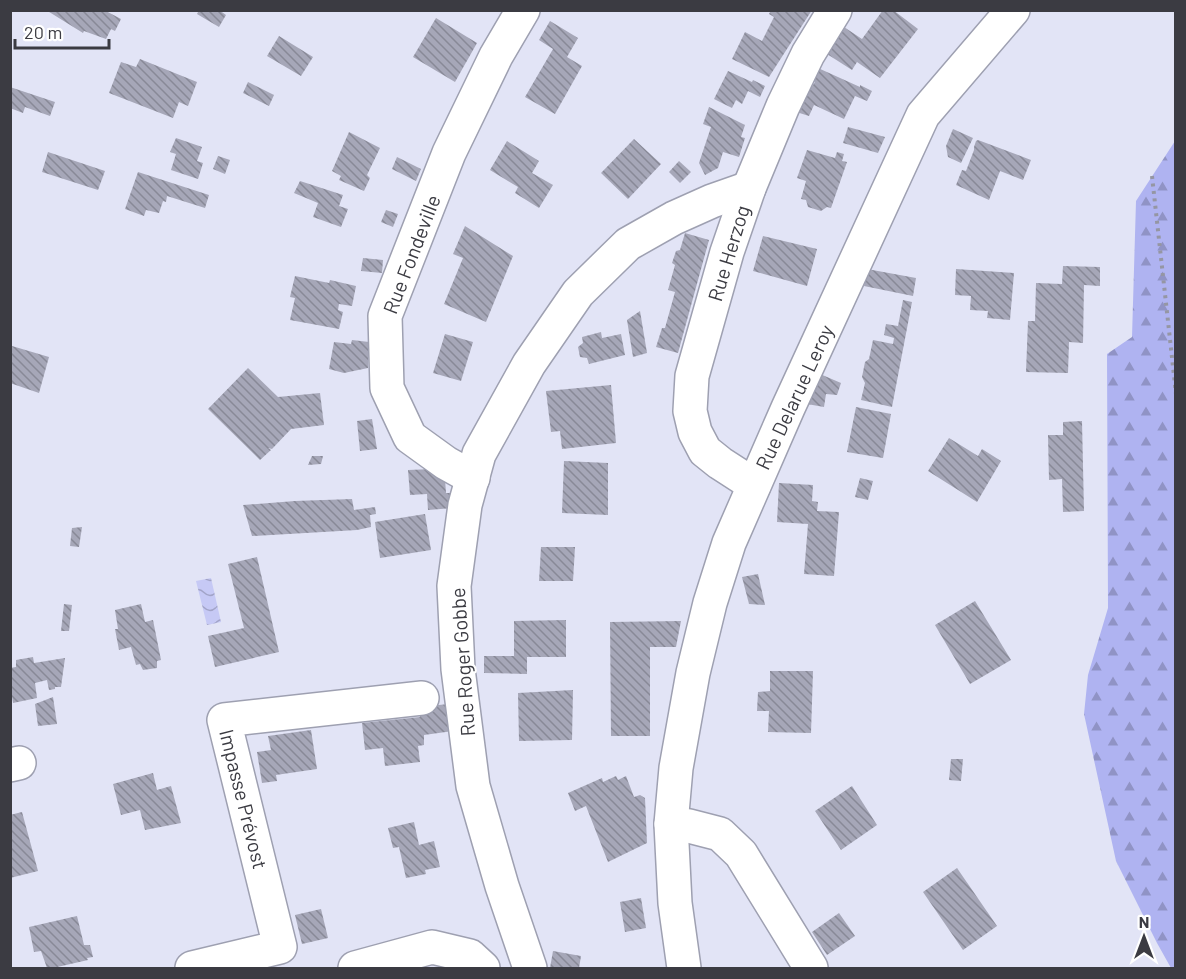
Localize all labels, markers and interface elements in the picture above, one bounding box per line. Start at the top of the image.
scale bar [15,12,110,50]
text: 20 m [24,21,62,43]
street label: Rue Fondeville [377,191,445,317]
street label: Rue Herzog [702,202,754,304]
street label: Rue Delarue Leroy [750,321,838,473]
street label: Rue Roger Gobbe [445,587,479,737]
street label: Impasse Prévost [215,727,273,871]
north arrow [1114,907,1174,967]
text: N [1139,912,1149,931]

